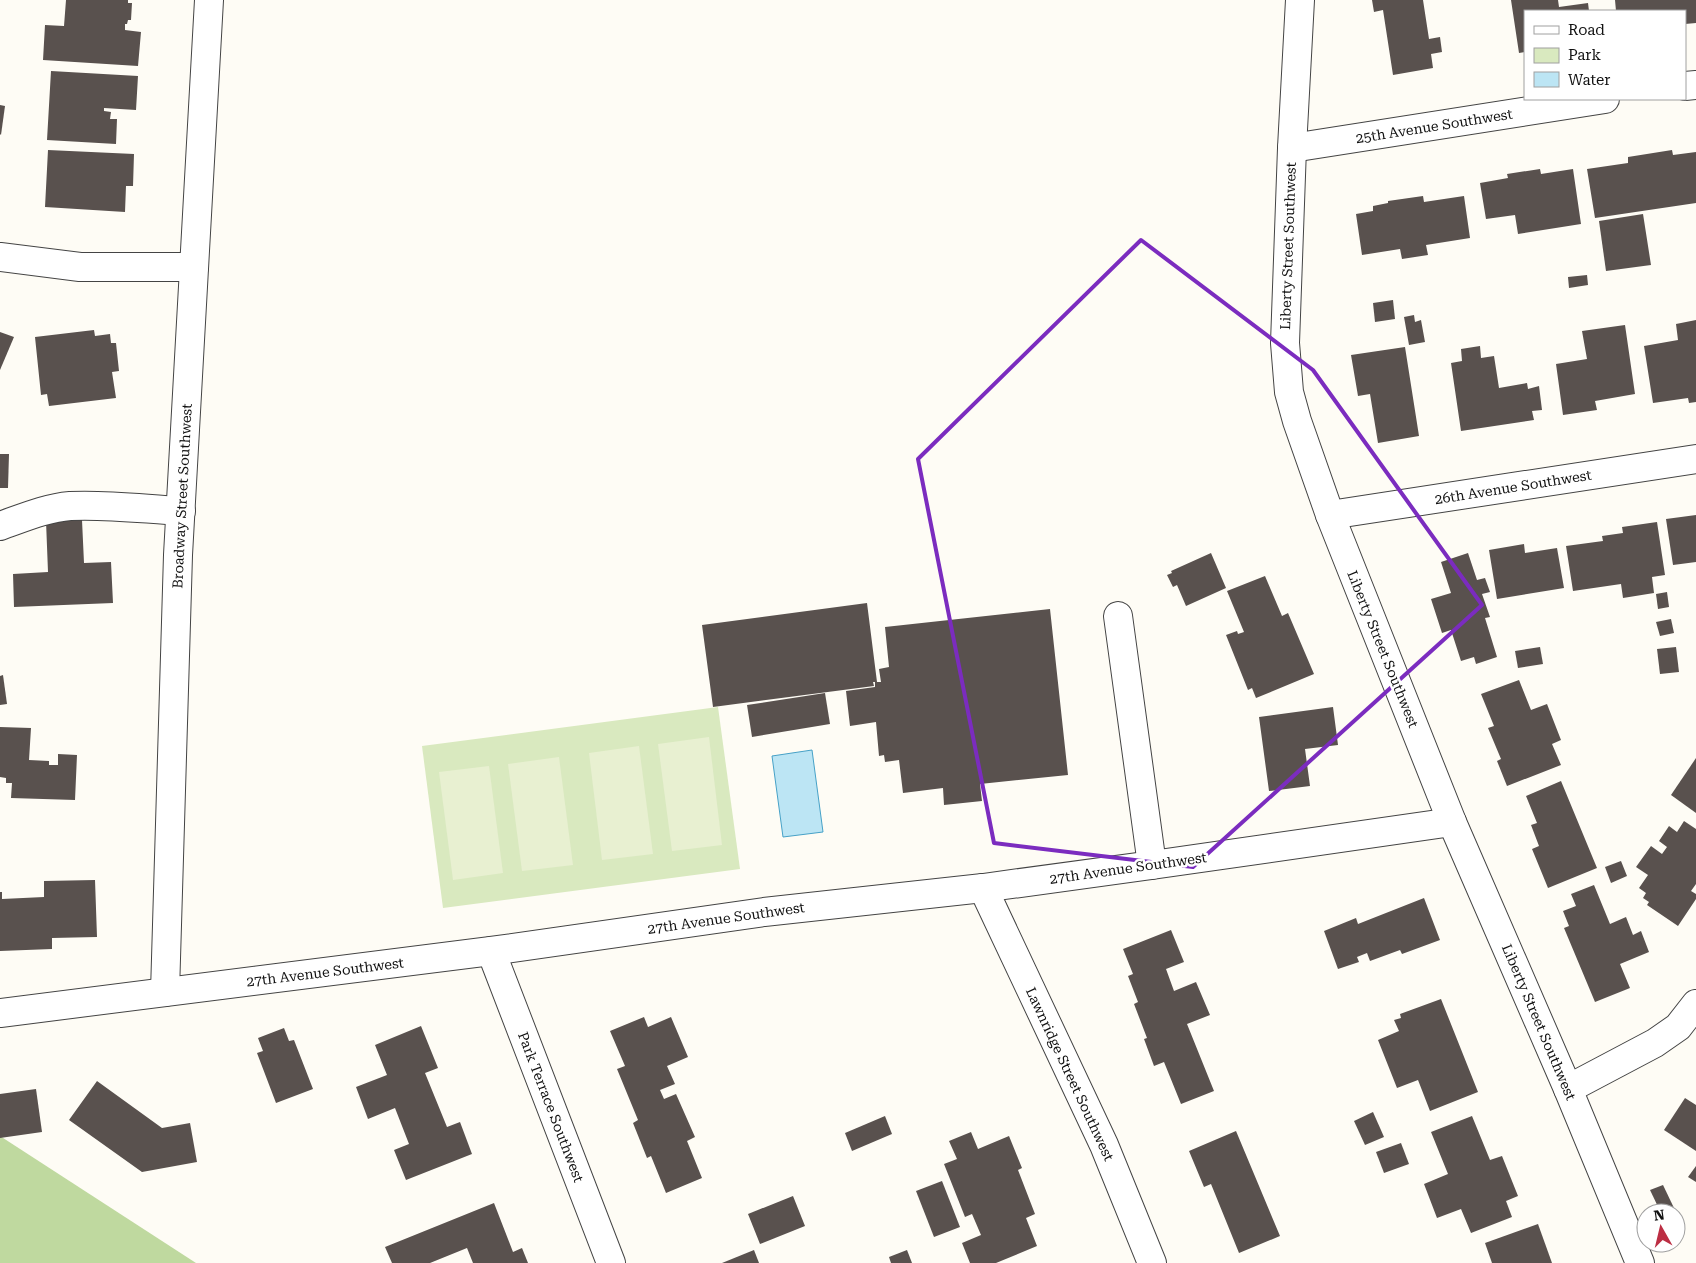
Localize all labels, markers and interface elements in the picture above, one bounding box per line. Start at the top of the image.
legend [1524,10,1686,100]
text: Road [1568,21,1605,39]
text: Park [1568,46,1602,64]
text: Water [1568,71,1610,89]
street label: 25th Avenue Southwest [1354,106,1514,146]
street label: Liberty Street Southwest [1277,162,1299,330]
street label: Broadway Street Southwest [169,403,195,589]
street label: 26th Avenue Southwest [1433,467,1593,507]
street label: Liberty Street Southwest [1344,568,1422,730]
street label: 27th Avenue Southwest [1048,849,1208,887]
street label: 27th Avenue Southwest [646,899,806,937]
street label: Liberty Street Southwest [1499,942,1579,1102]
street label: 27th Avenue Southwest [245,954,405,990]
street label: Lawnridge Street Southwest [1023,985,1117,1163]
street label: Park Terrace Southwest [515,1030,587,1184]
north arrow [1636,1203,1686,1253]
text: N [1653,1206,1666,1224]

